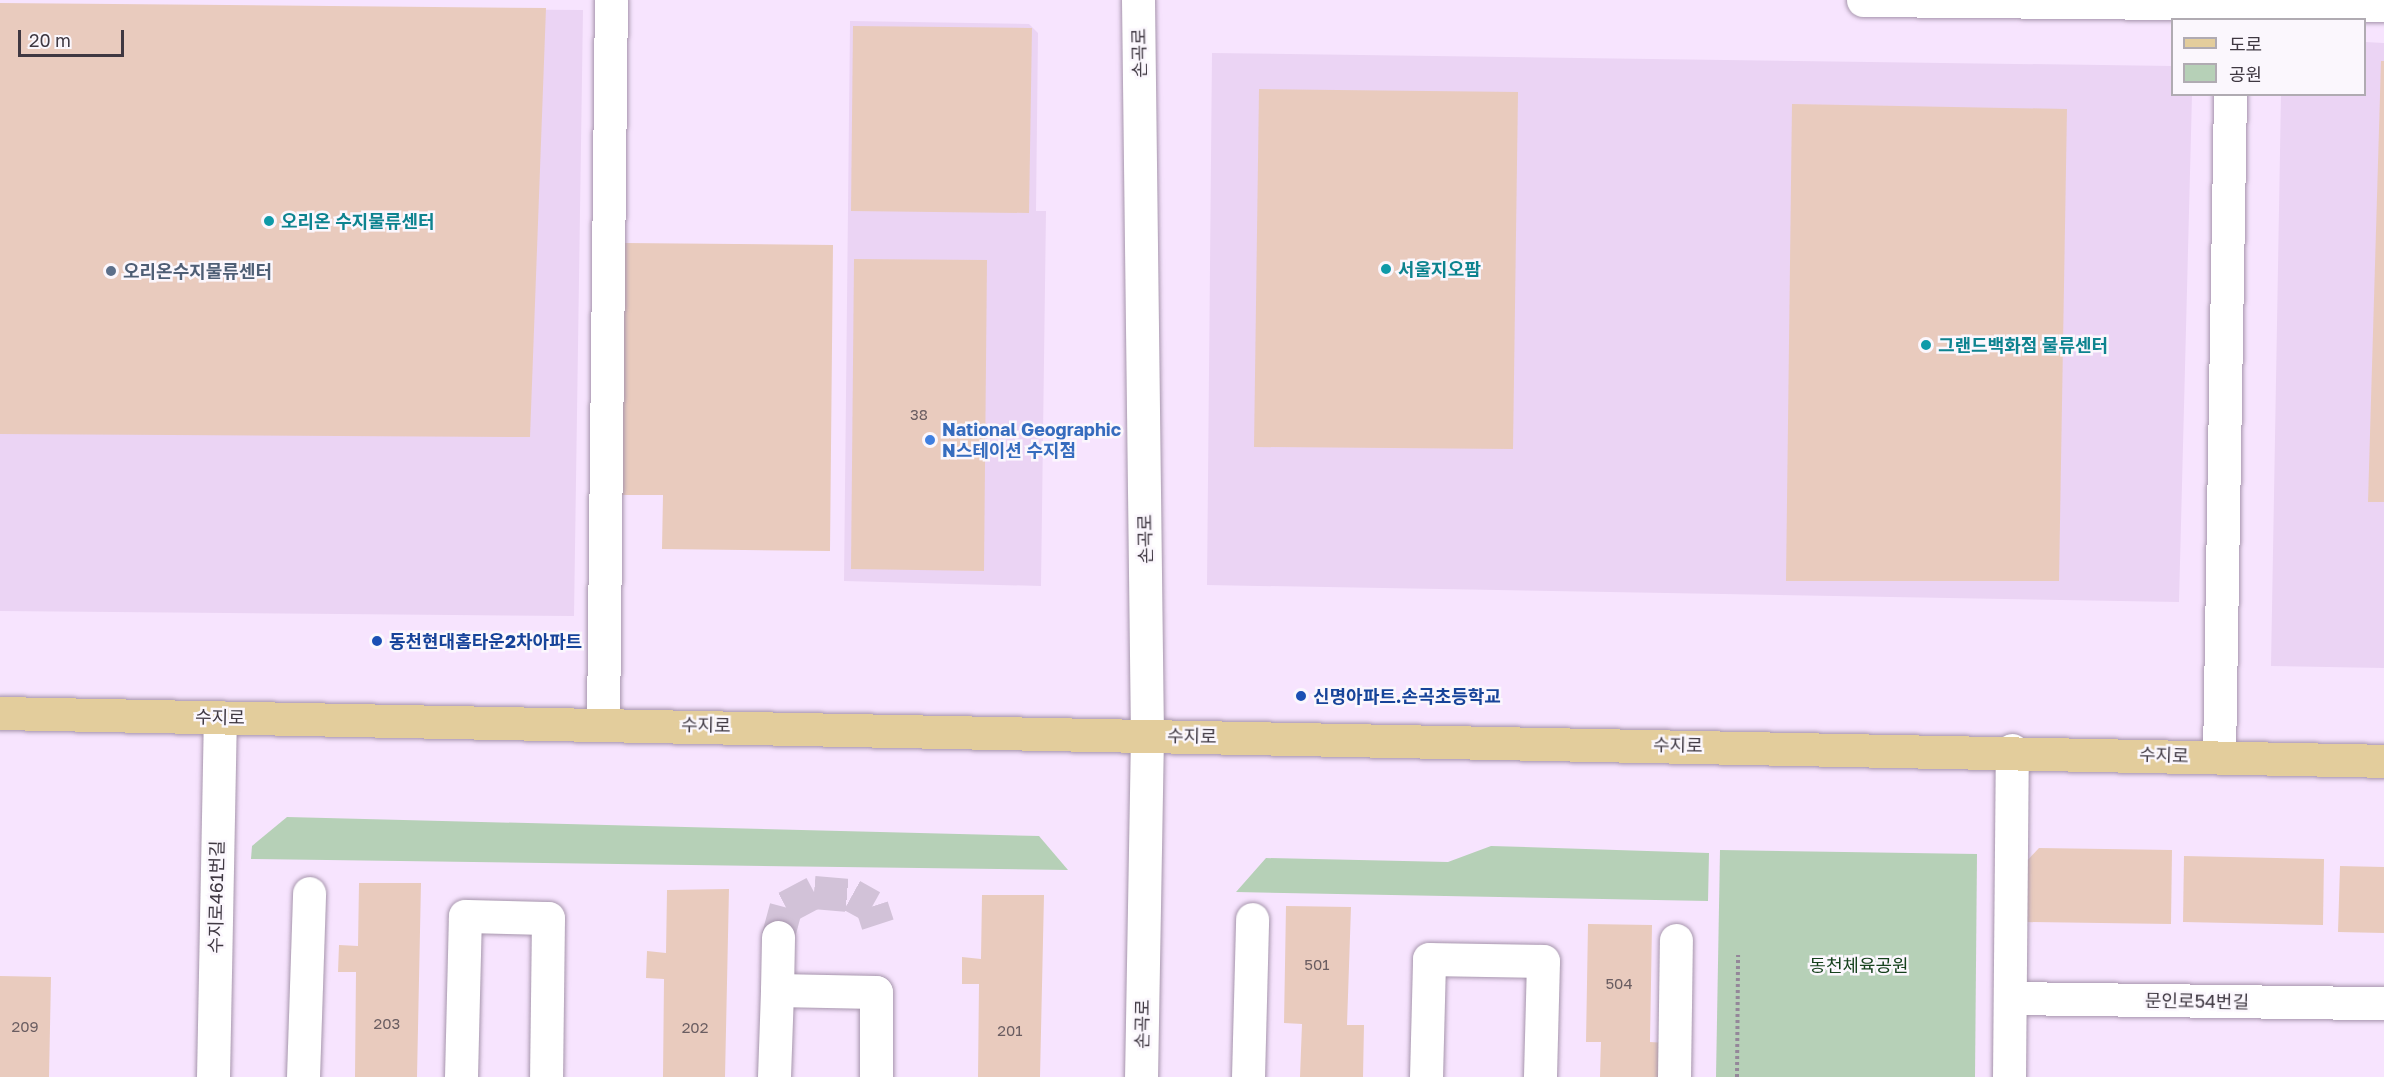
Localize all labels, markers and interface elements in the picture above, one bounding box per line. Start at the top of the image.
scale bar [21,18,128,56]
legend [2171,18,2366,96]
street label: 손곡로 [1128,28,1150,78]
text: 20 m [29,29,71,51]
text: 도로 [2229,33,2262,55]
text: 공원 [2229,63,2262,85]
place label: 오리온 수지물류센터 [281,210,435,232]
marker: 오리온 수지물류센터 [262,214,276,228]
place label: 서울지오팜 [1398,258,1481,280]
place label: 오리온수지물류센터 [123,260,272,282]
marker: 서울지오팜 [1379,262,1393,276]
marker: 오리온수지물류센터 [104,264,118,278]
place label: 그랜드백화점 물류센터 [1938,334,2108,356]
marker: 그랜드백화점 물류센터 [1919,338,1933,352]
house number: 38 [910,406,928,424]
place label: National Geographic N스테이션 수지점 [942,419,1121,462]
marker: National Geographic N스테이션 수지점 [923,433,937,447]
street label: 손곡로 [1134,514,1156,564]
place label: 동천현대홈타운2차아파트 [389,630,582,652]
marker: 동천현대홈타운2차아파트 [370,634,384,648]
place label: 신명아파트.손곡초등학교 [1313,685,1501,707]
marker: 신명아파트.손곡초등학교 [1294,689,1308,703]
street label: 수지로 [195,706,245,728]
street label: 수지로 [681,714,731,736]
street label: 수지로 [1167,725,1217,747]
street label: 수지로 [1653,734,1703,756]
street label: 수지로 [2139,743,2189,767]
street label: 수지로461번길 [204,840,228,954]
park label: 동천체육공원 [1809,954,1909,976]
house number: 501 [1304,956,1330,974]
house number: 504 [1605,975,1633,993]
street label: 문인로54번길 [2145,989,2249,1013]
street label: 손곡로 [1131,999,1153,1049]
house number: 203 [374,1015,400,1033]
house number: 209 [11,1018,39,1036]
house number: 202 [682,1019,708,1037]
house number: 201 [997,1022,1023,1040]

